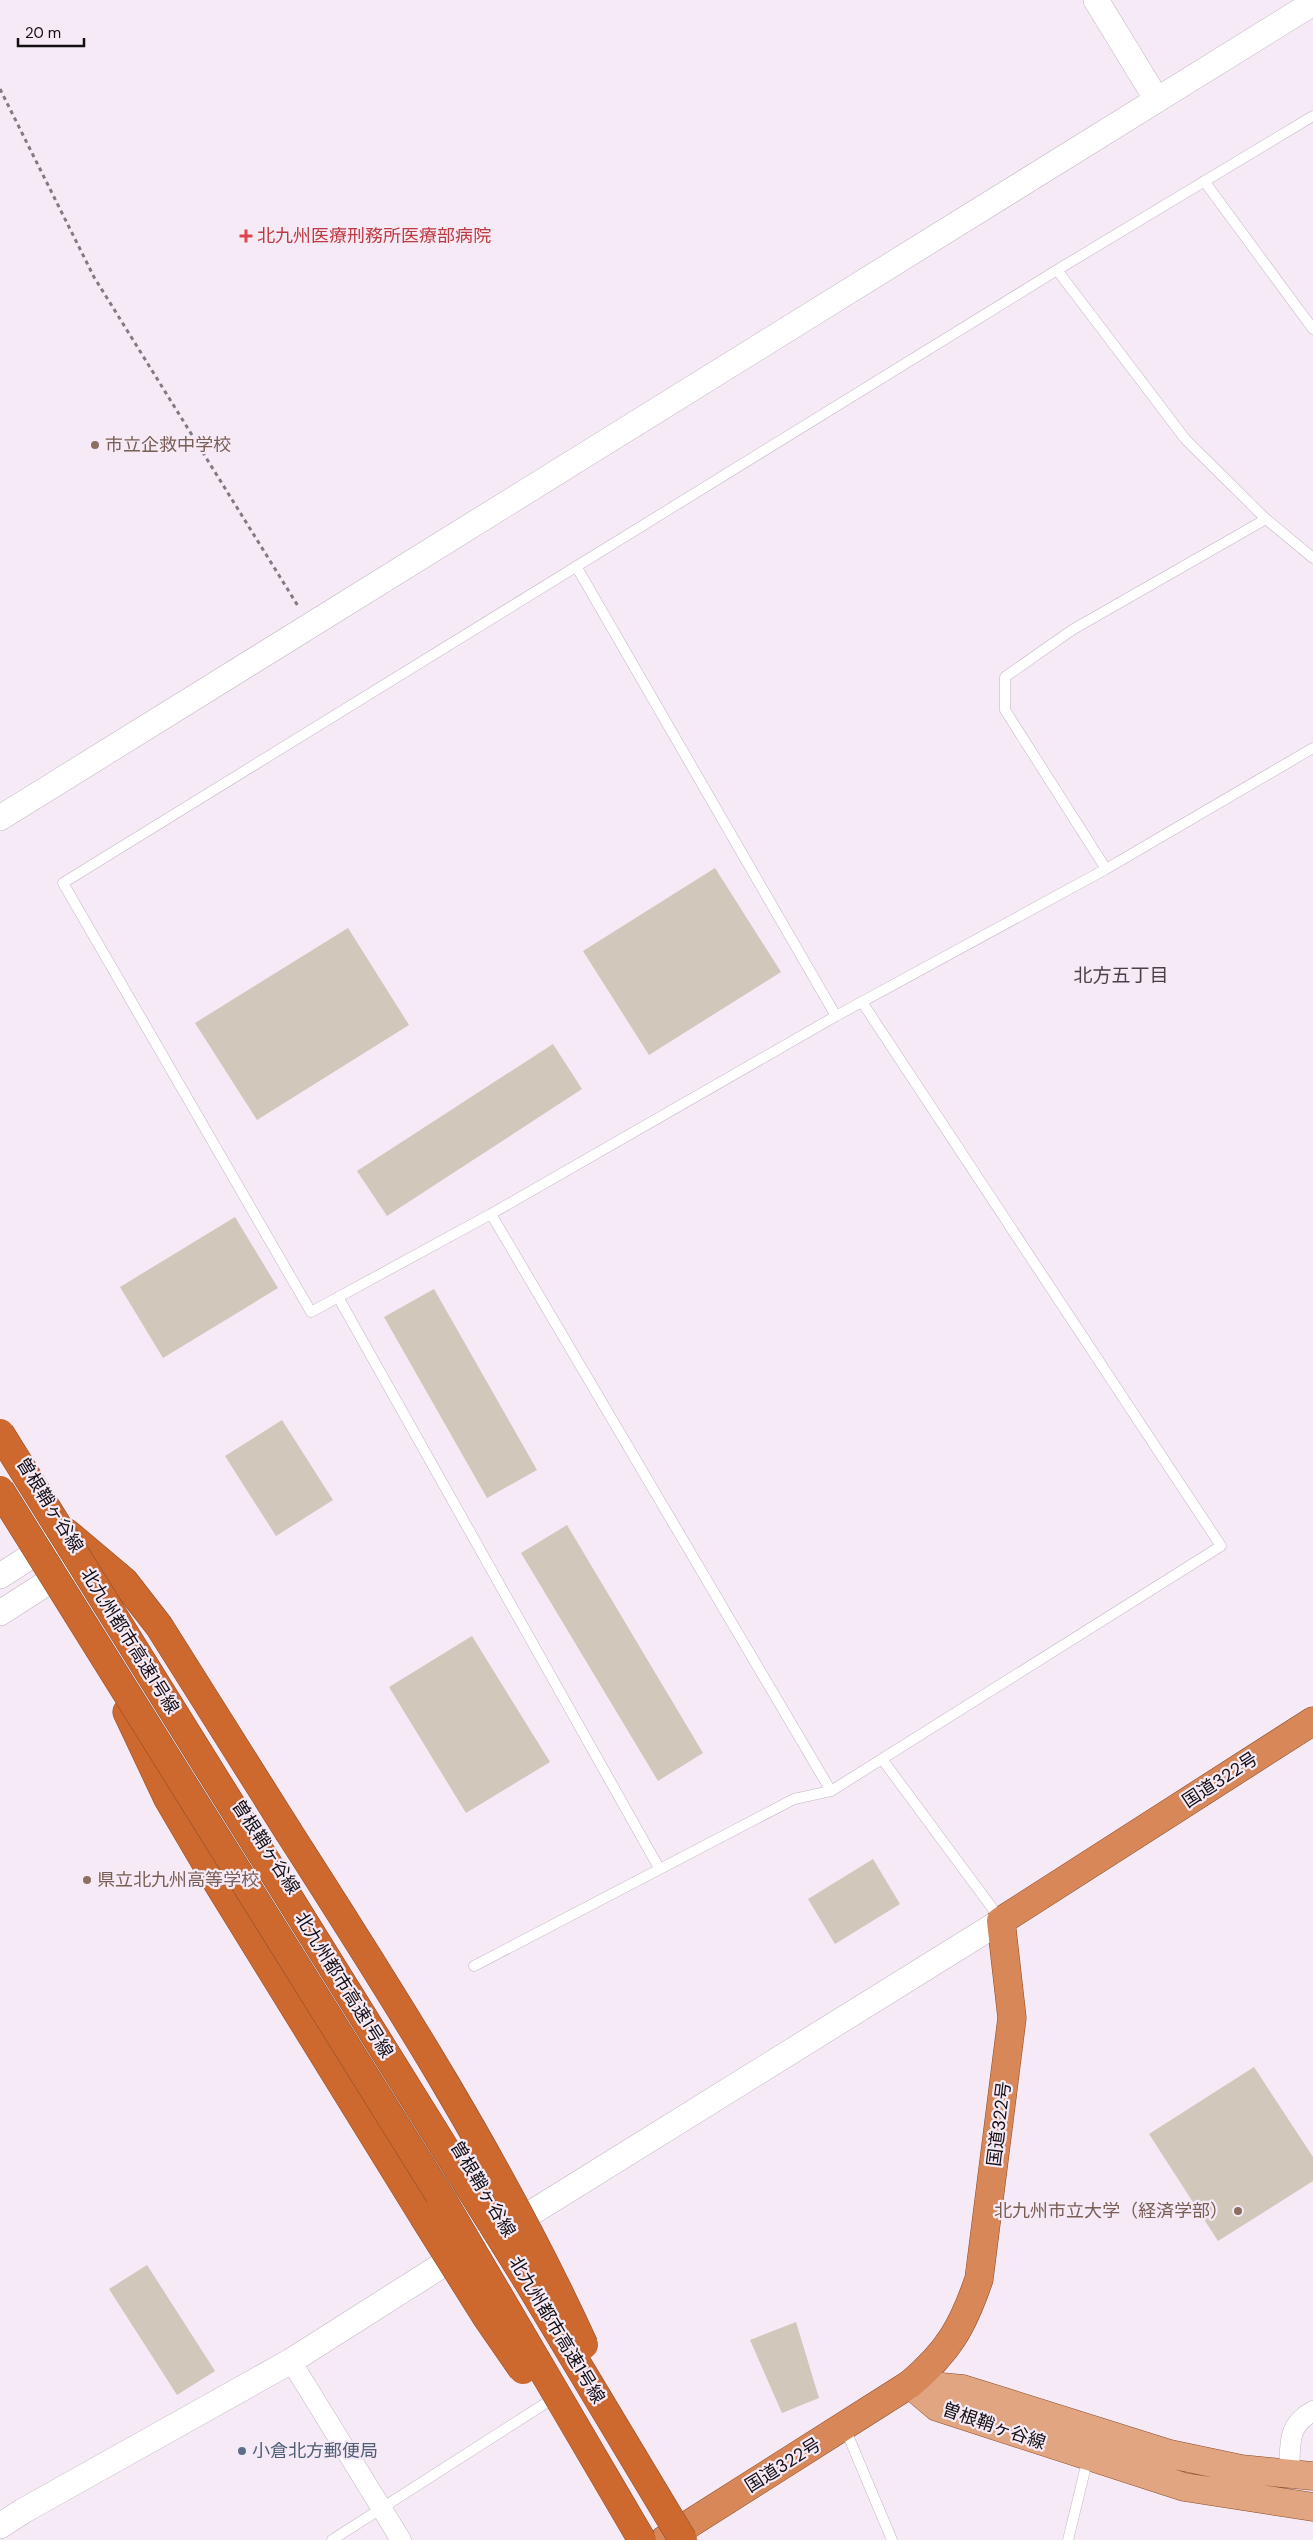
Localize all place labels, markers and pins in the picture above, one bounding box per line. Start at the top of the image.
place label: 北九州医療刑務所医療部病院 [257,224,491,248]
marker: 北九州医療刑務所医療部病院 [239,229,253,243]
place label: 市立企救中学校 [105,433,231,457]
marker: 市立企救中学校 [89,439,101,451]
place label: 県立北九州高等学校 [97,1868,259,1892]
marker: 県立北九州高等学校 [81,1874,93,1886]
place label: 北九州市立大学（経済学部） [994,2199,1228,2223]
marker: 北九州市立大学（経済学部） [1232,2205,1244,2217]
place label: 小倉北方郵便局 [252,2439,378,2463]
marker: 小倉北方郵便局 [236,2445,248,2457]

